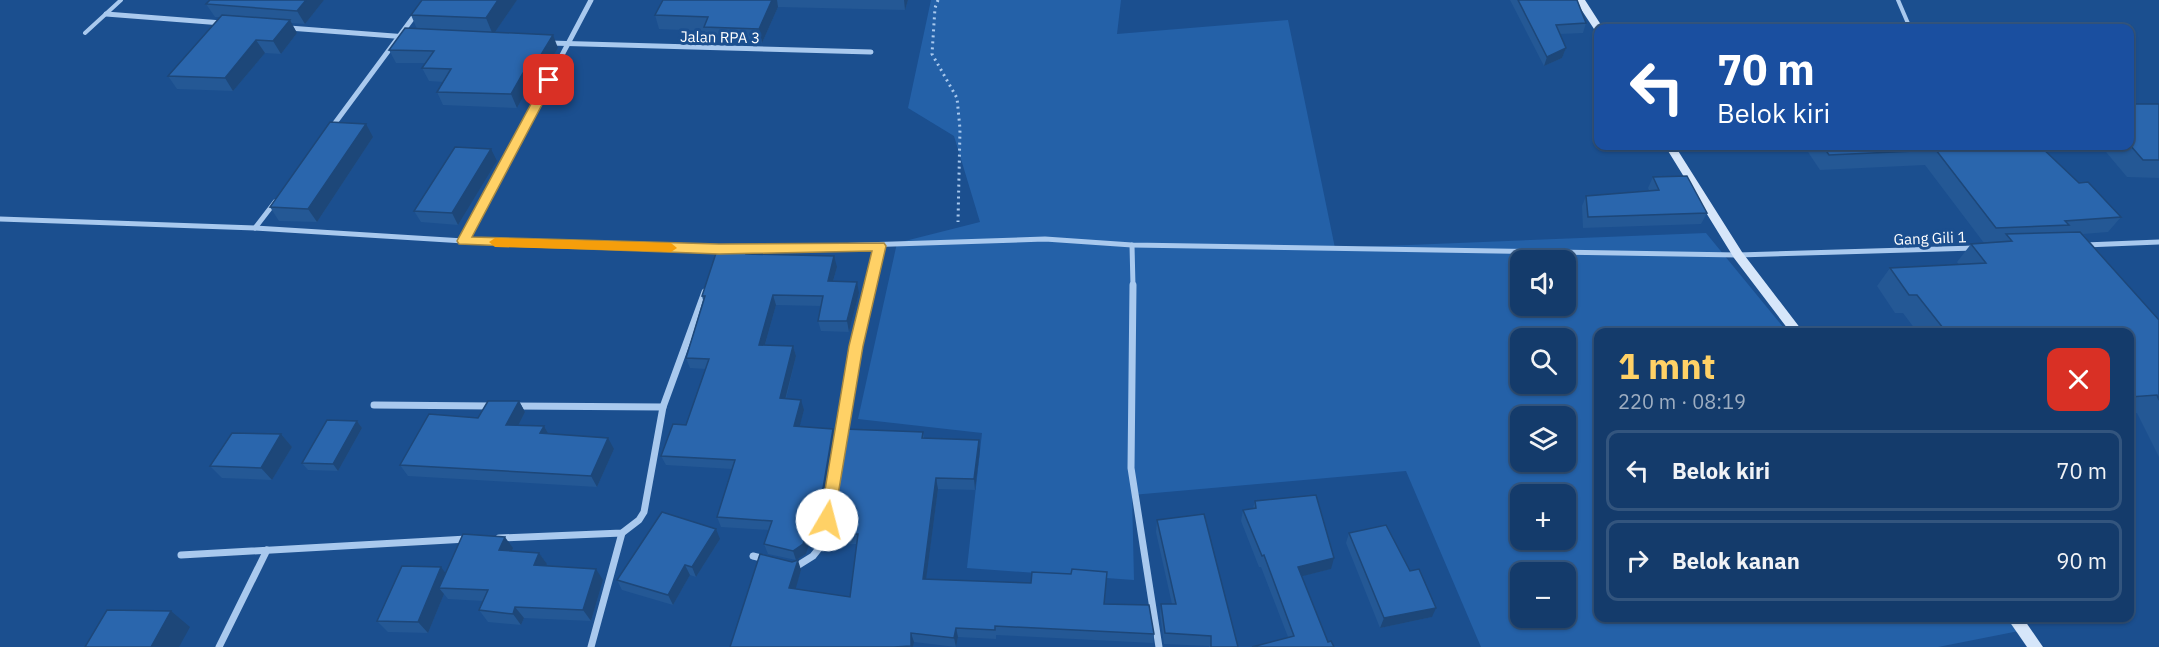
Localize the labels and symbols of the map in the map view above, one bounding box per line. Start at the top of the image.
street label: Jalan RPA 3 [680,27,760,47]
pin [523,54,574,105]
street label: Gang Gili 1 [1893,227,1967,249]
position arrow [795,488,859,552]

